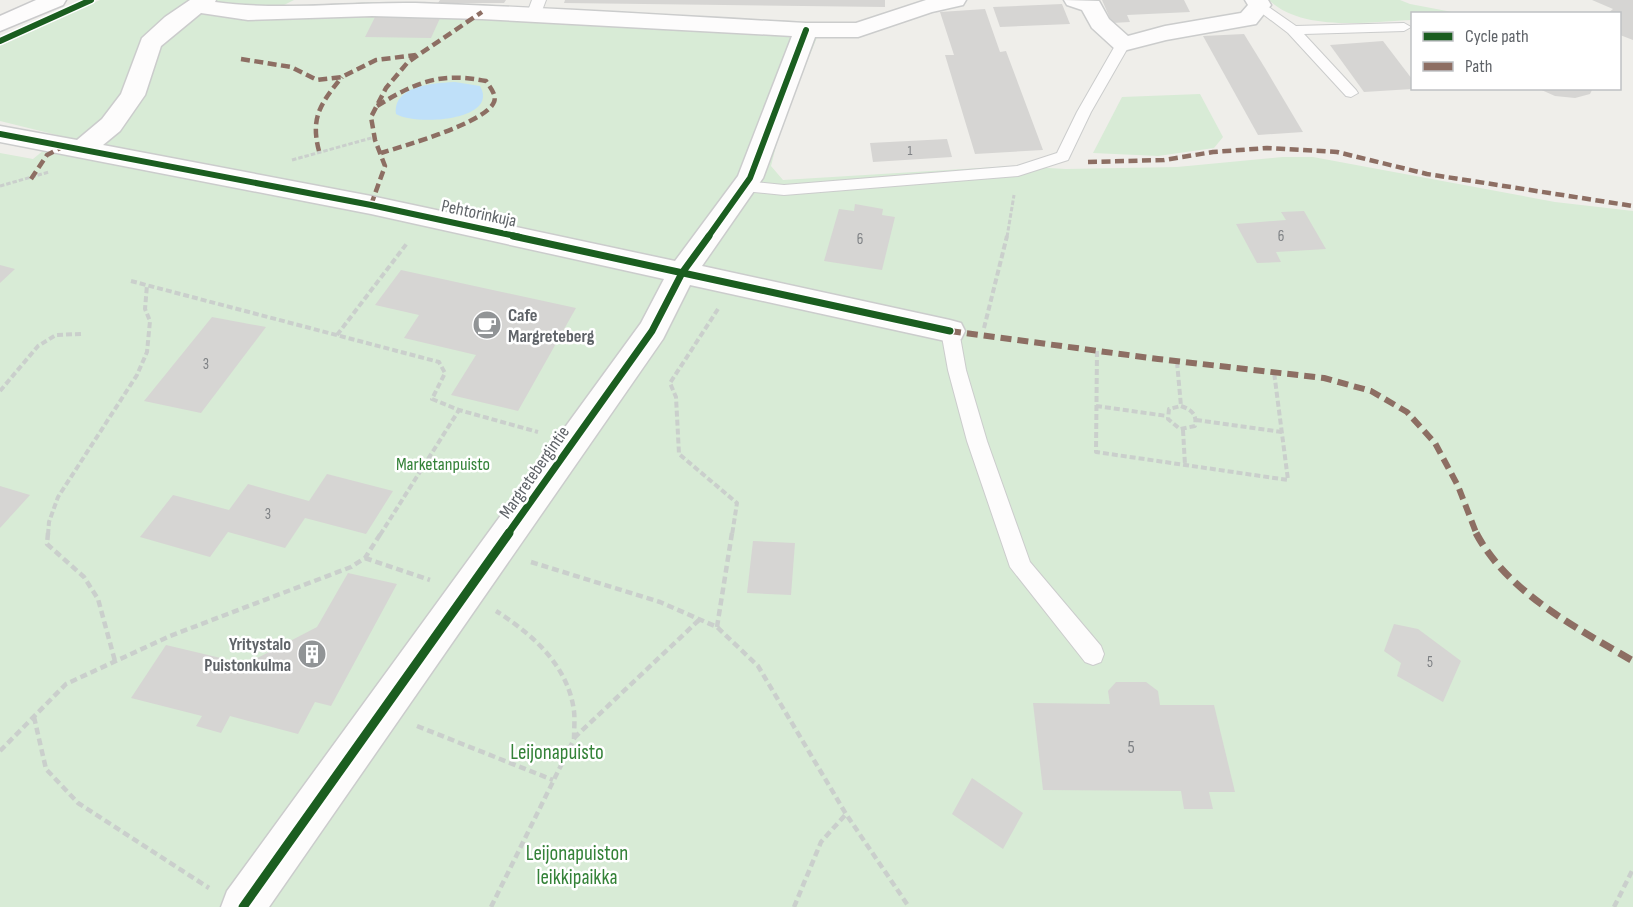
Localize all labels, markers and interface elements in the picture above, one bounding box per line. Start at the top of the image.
legend [1411,12,1621,90]
text: Cycle path [1465,26,1529,47]
text: Path [1465,56,1493,77]
house number: 1 [908,142,913,159]
street label: Pehtorinkuja [439,195,518,232]
house number: 6 [1278,227,1284,246]
house number: 6 [857,230,863,249]
place label: Cafe Margreteberg [508,305,595,347]
cafe icon: Cafe Margreteberg [471,309,503,341]
house number: 3 [203,355,209,374]
street label: Margretebergintie [495,422,574,523]
park label: Marketanpuisto [396,454,490,475]
house number: 3 [265,505,271,524]
place label: Yritystalo Puistonkulma [204,634,291,676]
building icon: Yritystalo Puistonkulma [296,638,328,670]
house number: 5 [1427,653,1433,672]
house number: 5 [1127,737,1135,758]
park label: Leijonapuisto [510,740,604,765]
park label: Leijonapuiston leikkipaikka [526,841,628,890]

